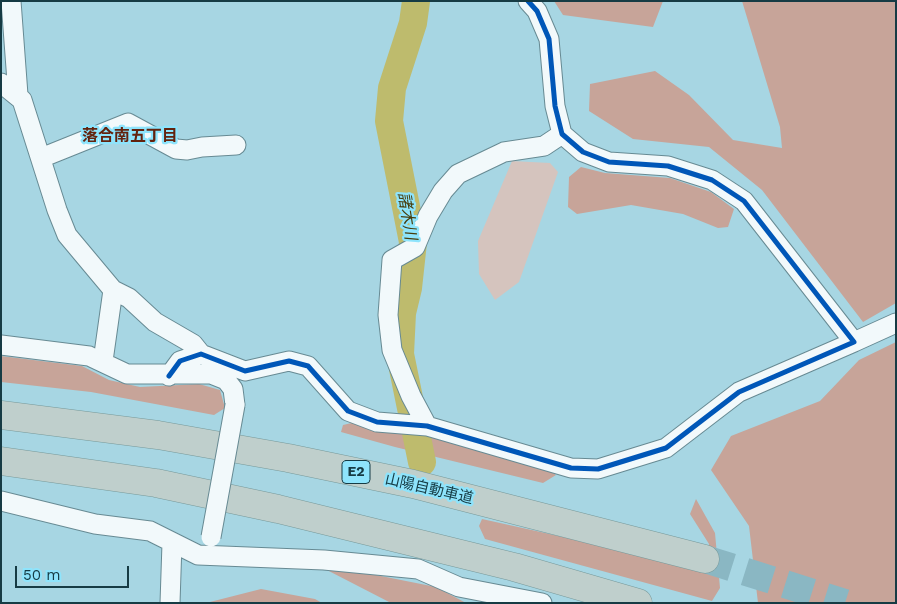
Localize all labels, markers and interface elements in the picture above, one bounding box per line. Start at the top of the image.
district label: 落合南五丁目 [82,126,178,146]
water label: 諸木川 [394,191,420,241]
road number: E2 [342,461,370,484]
street label: 山陽自動車道 [383,470,475,508]
scale bar [18,556,131,588]
text: 50 m [23,566,60,584]

